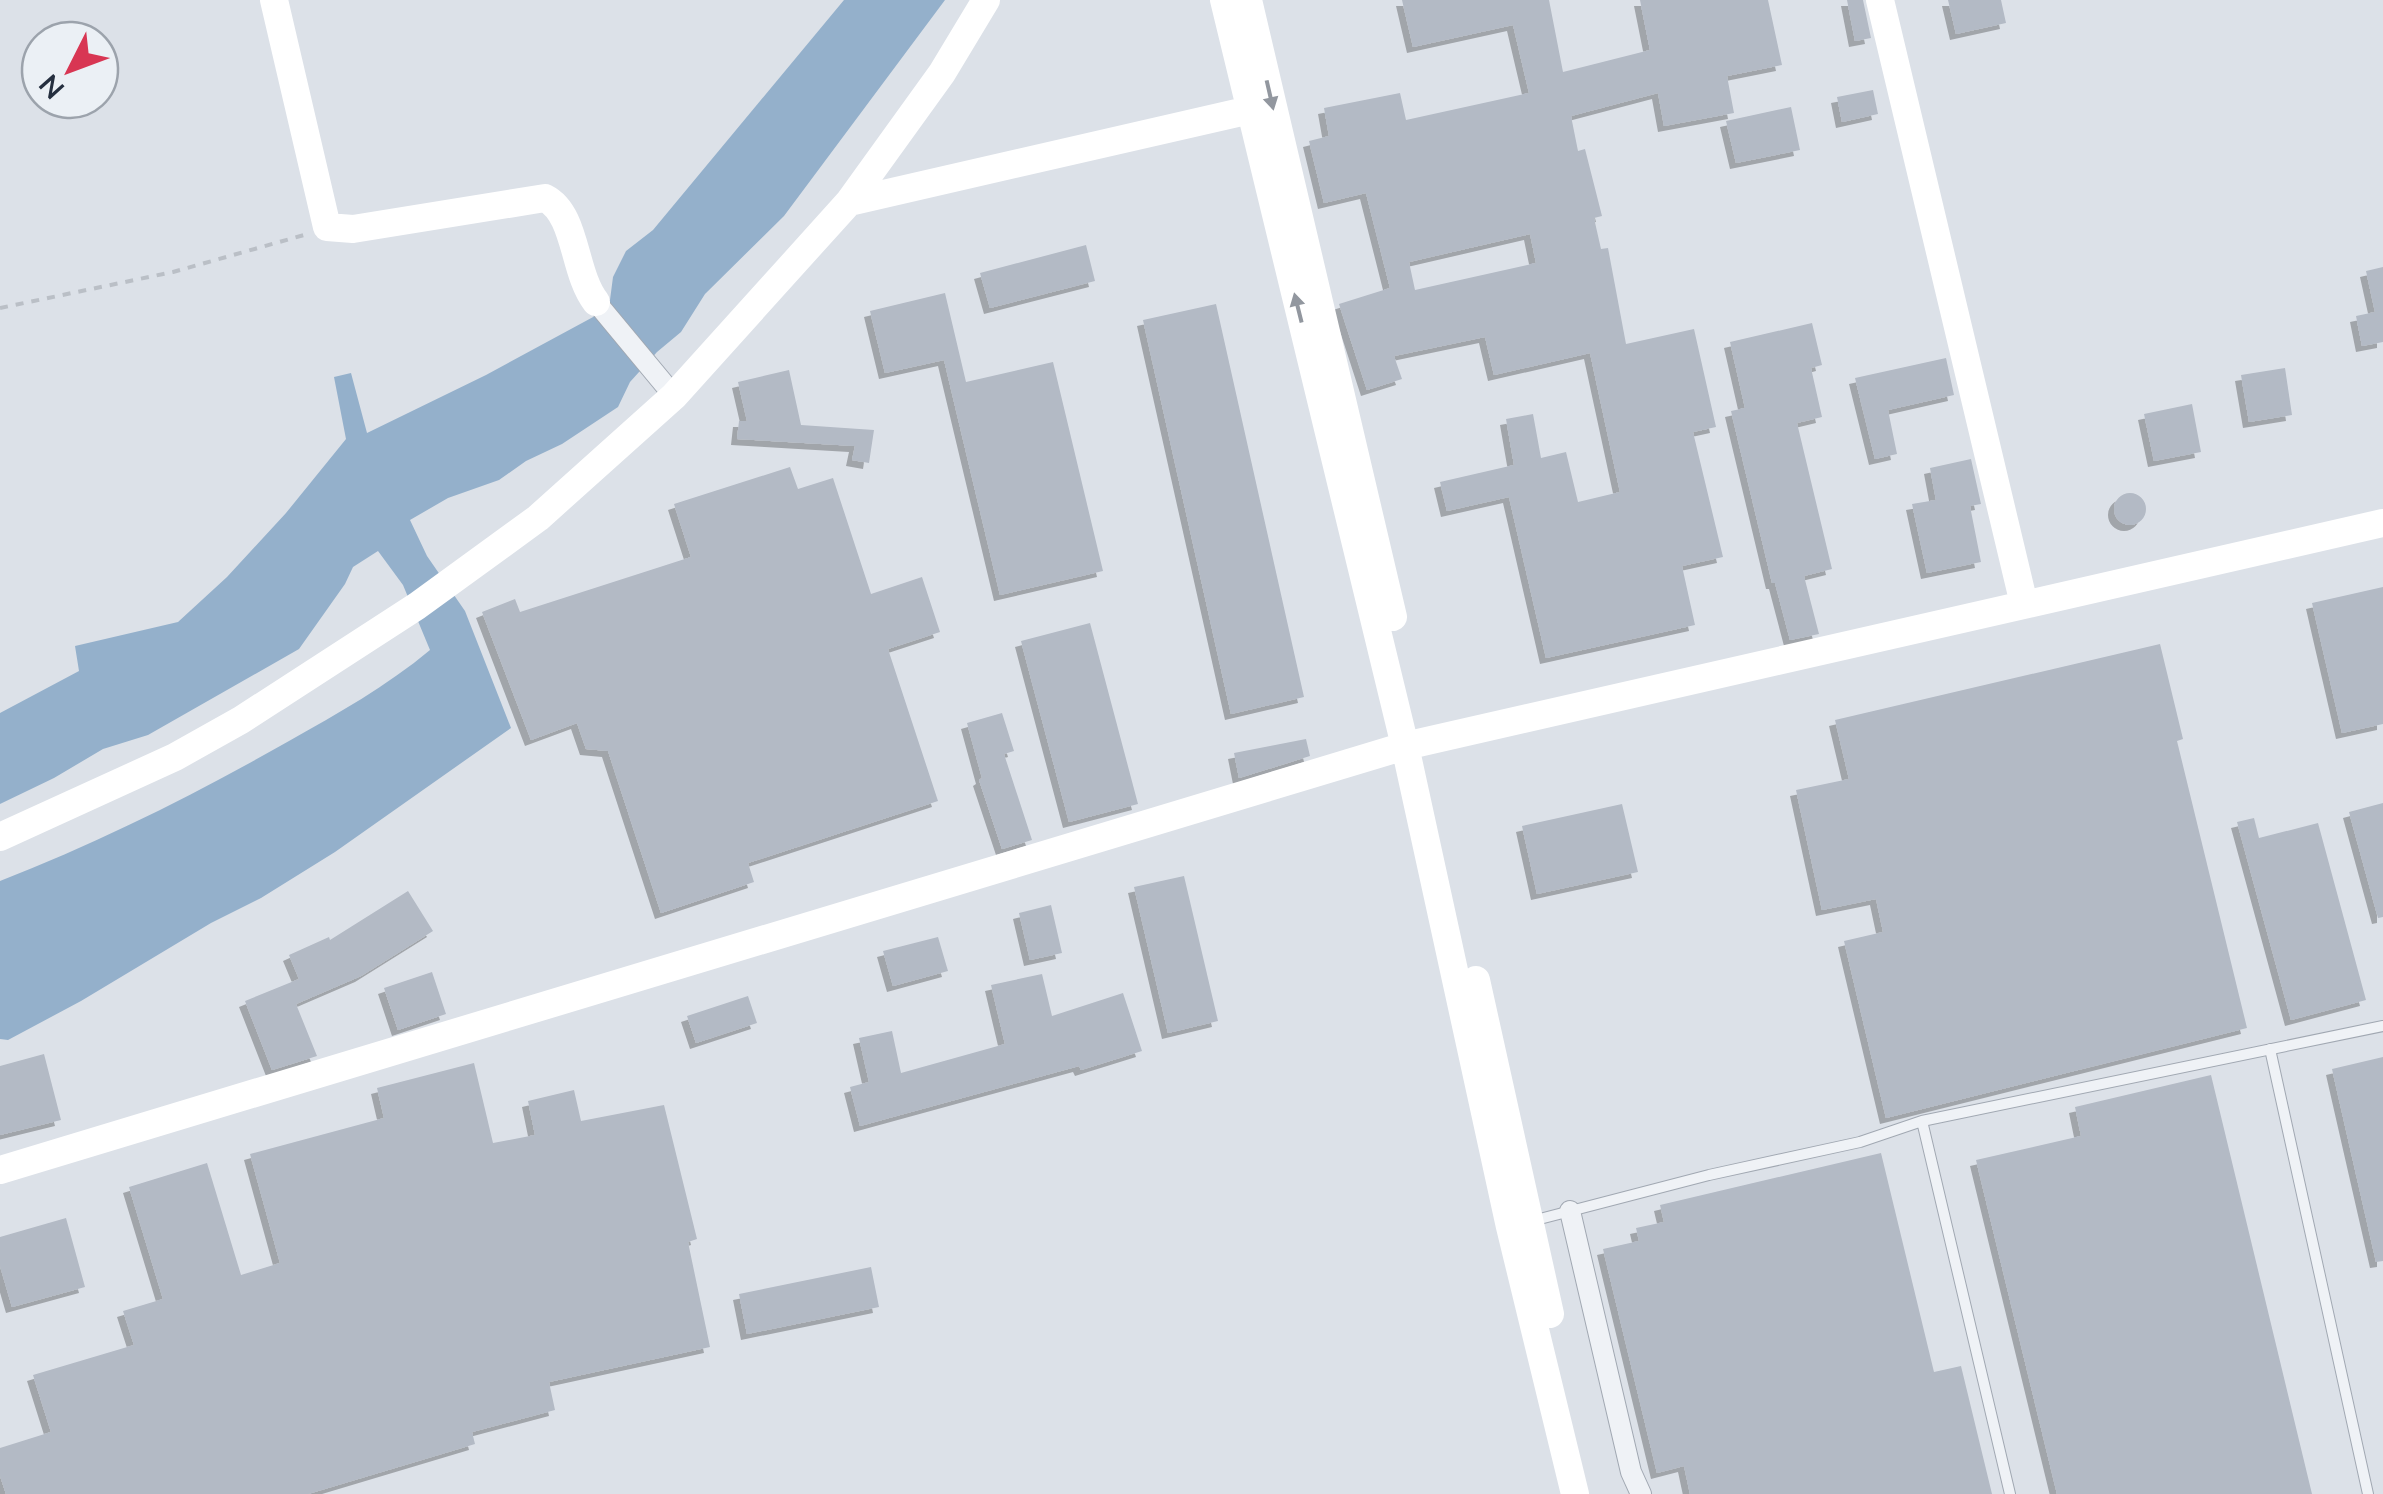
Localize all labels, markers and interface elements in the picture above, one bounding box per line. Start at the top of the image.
north arrow [20,20,120,120]
text: N [31,67,71,107]
one-way arrow [1263,80,1278,111]
one-way arrow [1290,292,1305,323]

